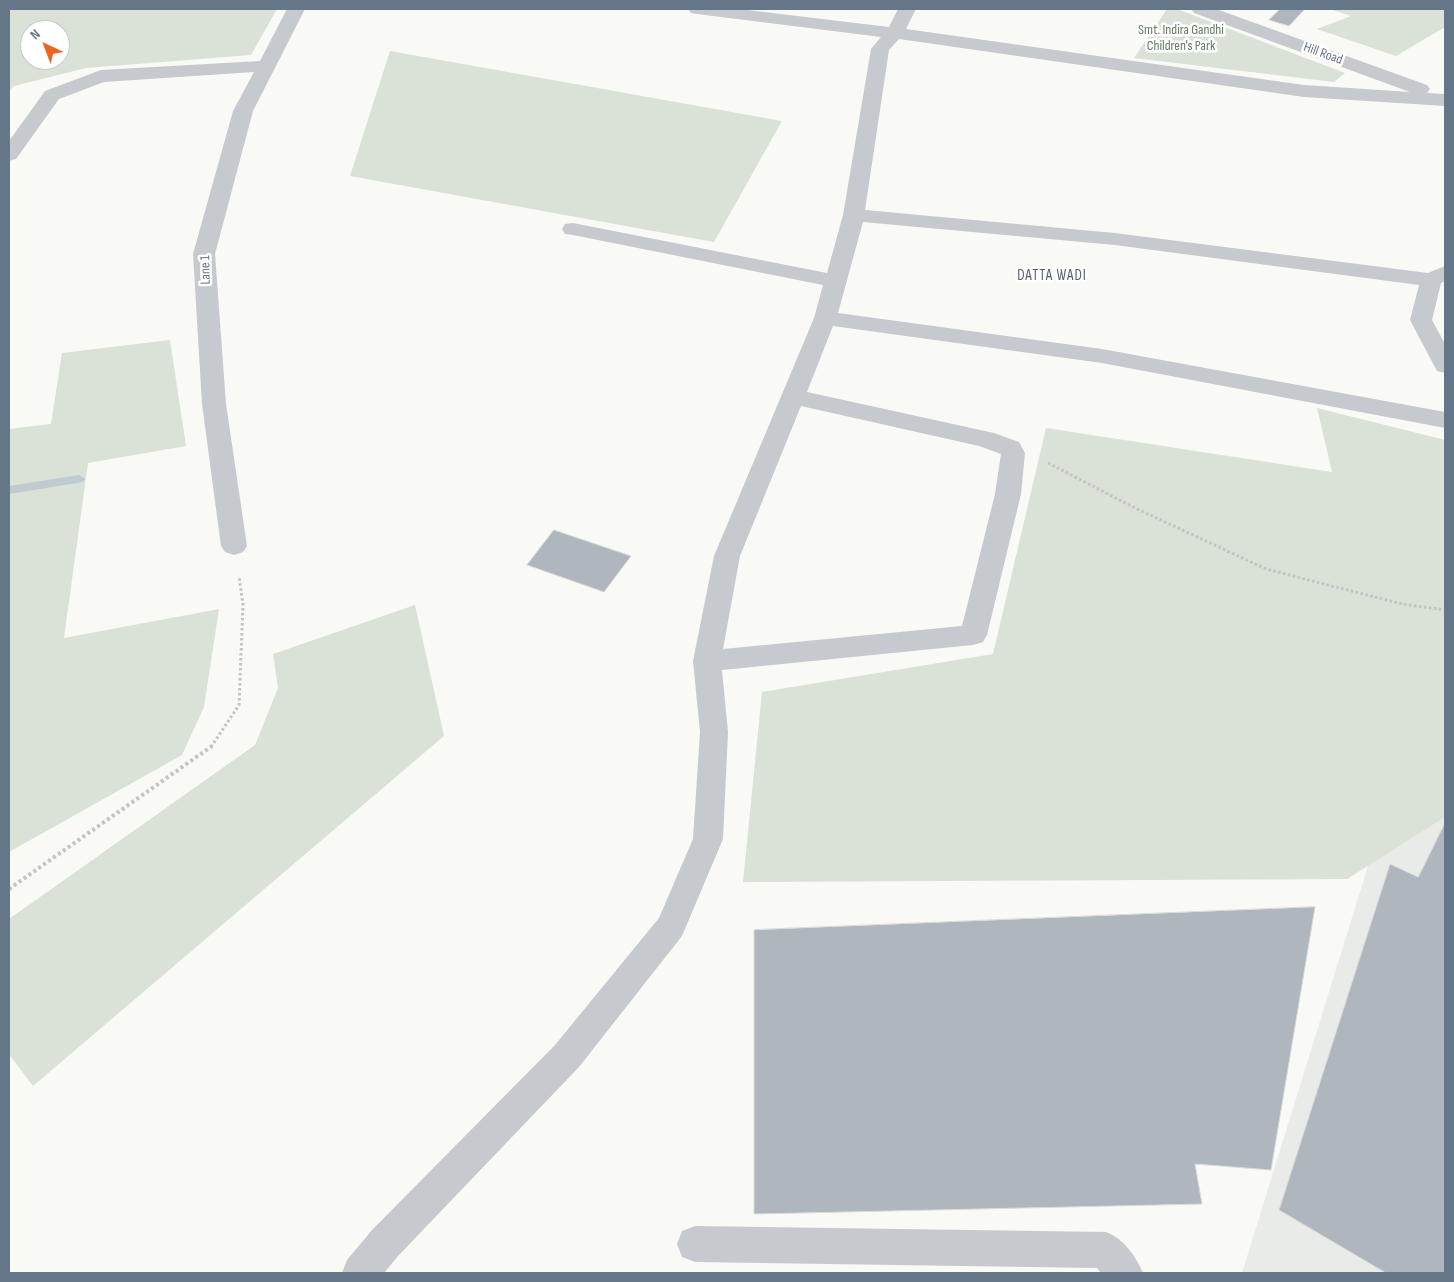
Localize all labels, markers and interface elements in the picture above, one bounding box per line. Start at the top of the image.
north arrow [20,20,70,70]
park label: Smt. Indira Gandhi Children's Park [1138,22,1224,54]
text: N [27,26,44,43]
street label: Hill Road [1301,39,1345,69]
street label: Lane 1 [197,255,215,285]
district label: DATTA WADI [1016,267,1088,285]

